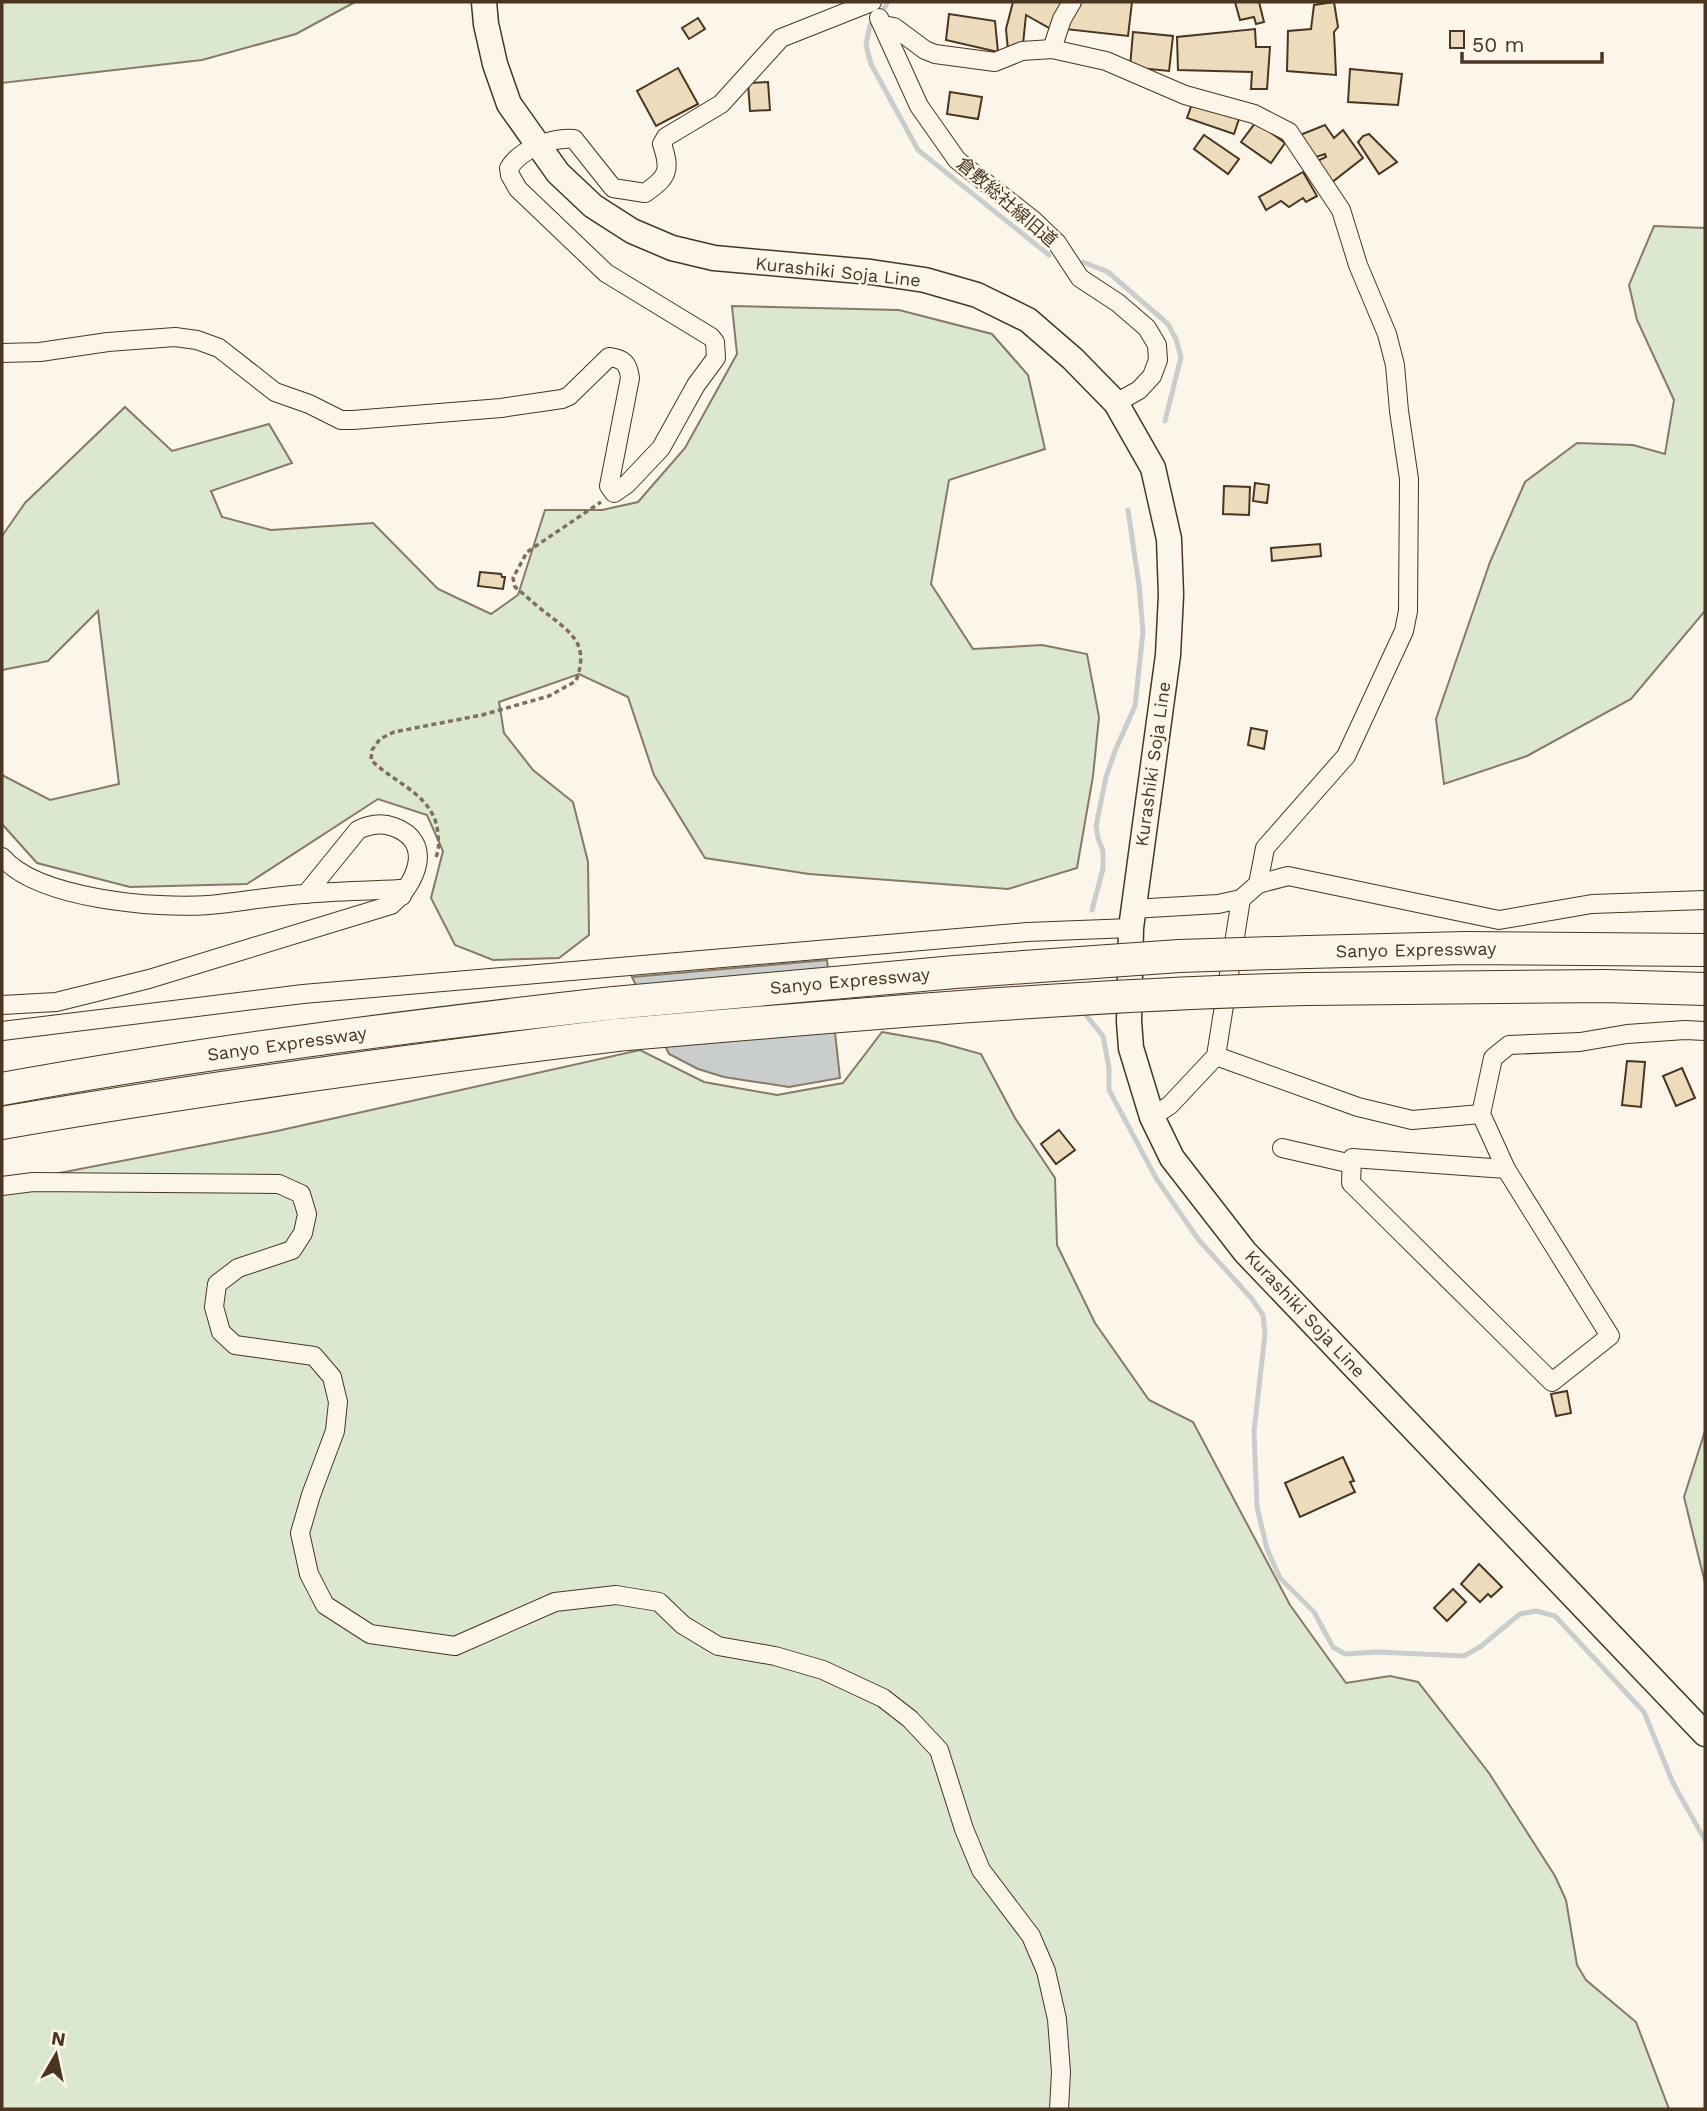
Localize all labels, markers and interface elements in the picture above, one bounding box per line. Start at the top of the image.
scale bar [1462,21,1602,65]
text: 50 m [1472,32,1524,57]
street label: 倉敷総社線旧道 [953,152,1062,251]
street label: Kurashiki Soja Line [754,252,922,291]
street label: Kurashiki Soja Line [1131,680,1174,848]
street label: Sanyo Expressway [1335,938,1497,961]
street label: Sanyo Expressway [769,963,932,998]
street label: Sanyo Expressway [206,1022,369,1065]
street label: Kurashiki Soja Line [1241,1246,1370,1382]
north arrow [21,2020,91,2090]
text: N [50,2026,67,2051]

